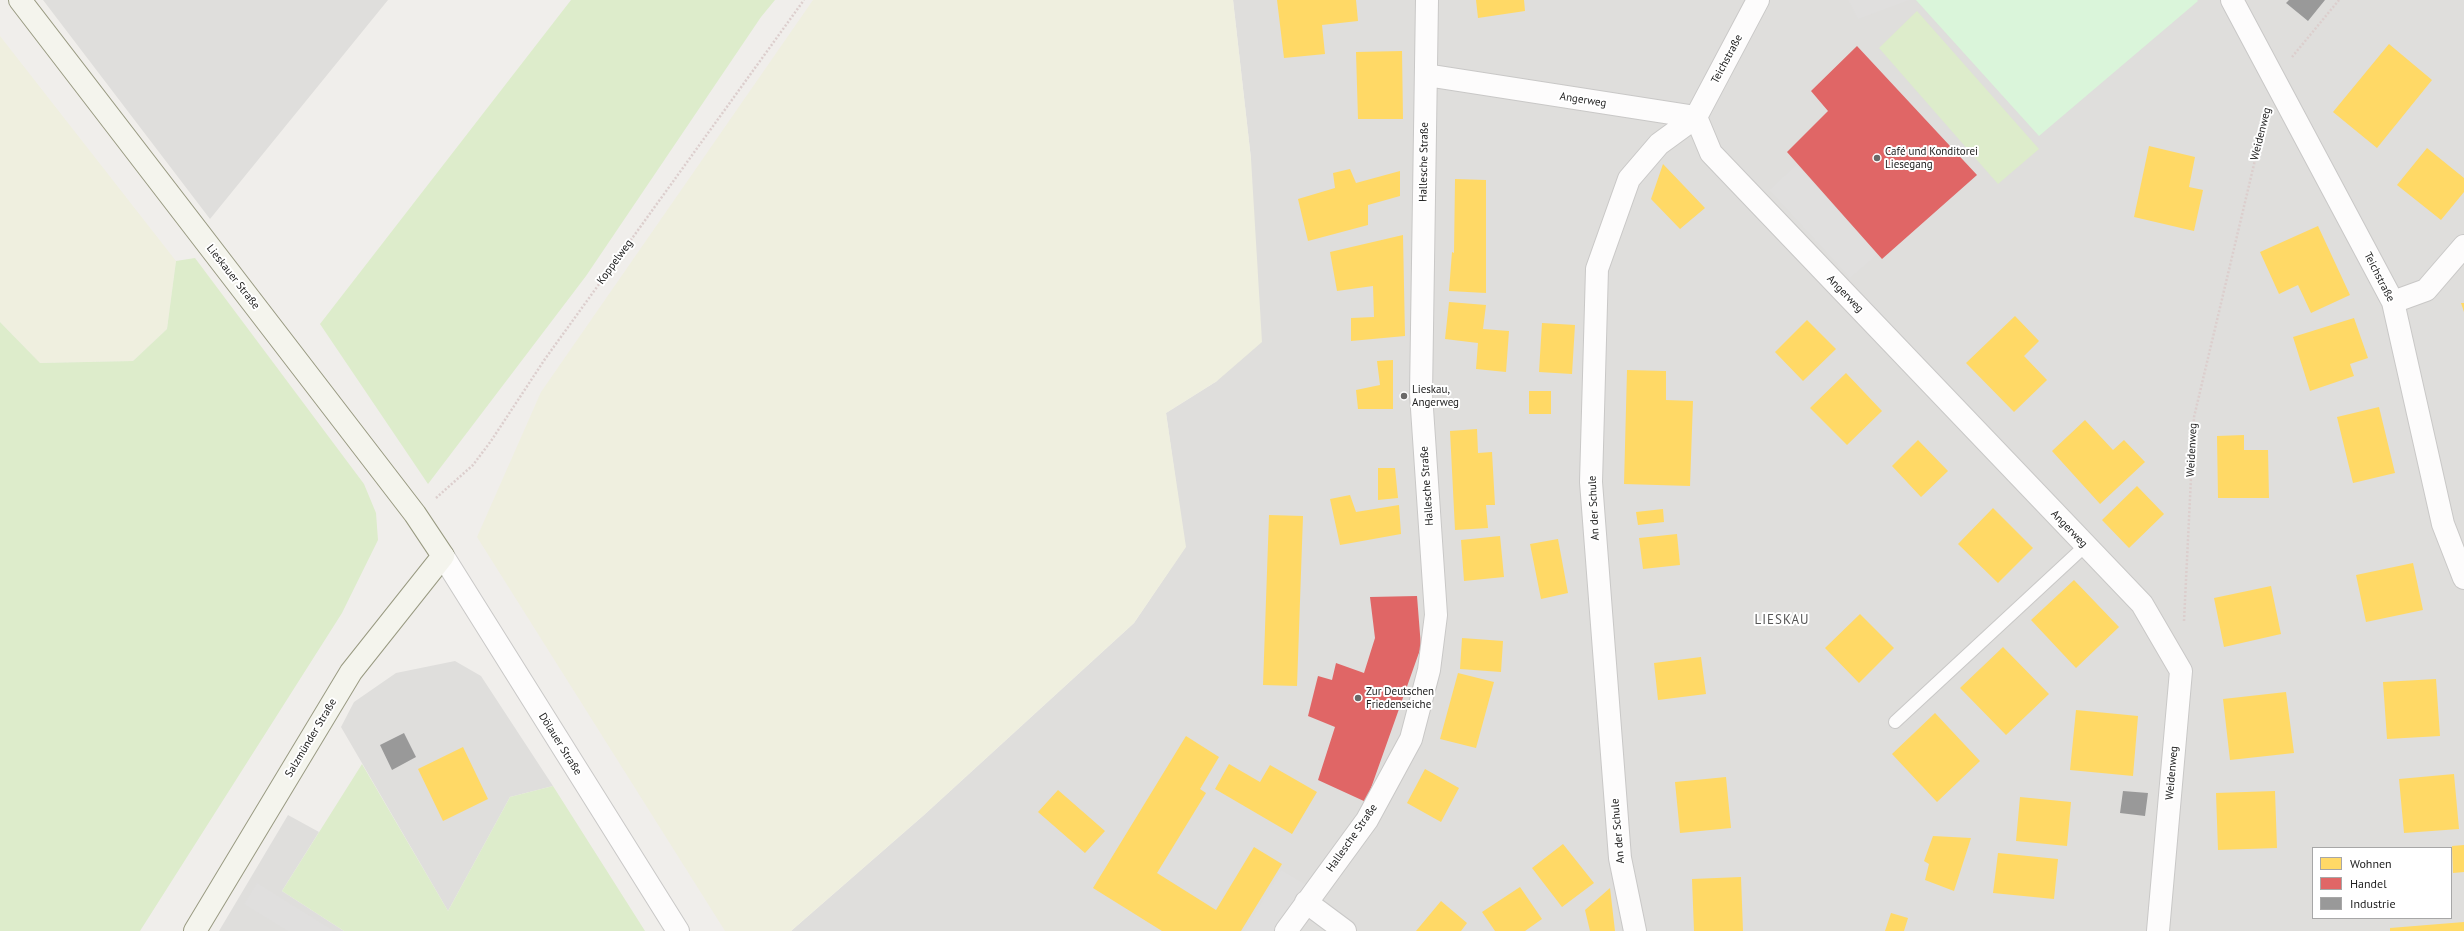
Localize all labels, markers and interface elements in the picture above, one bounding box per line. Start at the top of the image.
street label: Teichstraße [1709,32,1745,86]
street label: Angerweg [1559,90,1607,110]
street label: Weidenweg [2248,106,2274,162]
street label: Hallesche Straße [1417,122,1431,202]
place label: Café und Konditorei Liesegang [1885,145,1978,171]
marker: Café und Konditorei Liesegang [1872,153,1882,163]
street label: Koppelweg [594,237,636,287]
street label: Lieskauer Straße [204,242,262,312]
street label: Teichstraße [2361,250,2397,304]
street label: Angerweg [1824,273,1866,315]
place label: Lieskau, Angerweg [1412,383,1459,409]
marker: Lieskau, Angerweg [1399,391,1409,401]
street label: Weidenweg [2184,423,2200,477]
street label: Hallesche Straße [1418,446,1436,526]
street label: An der Schule [1586,475,1602,541]
street label: Angerweg [2048,508,2090,550]
district label: LIESKAU [1755,612,1809,628]
place label: Zur Deutschen Friedenseiche [1366,685,1434,711]
marker: Zur Deutschen Friedenseiche [1353,693,1363,703]
street label: Salzmünder Straße [282,696,340,780]
street label: Dölauer Straße [536,710,584,778]
street label: Weidenweg [2163,746,2181,800]
street label: An der Schule [1609,798,1627,864]
street label: Hallesche Straße [1324,802,1380,874]
legend [2312,847,2452,919]
text: Wohnen [2350,856,2392,871]
text: Handel [2350,876,2387,891]
text: Industrie [2350,896,2396,911]

